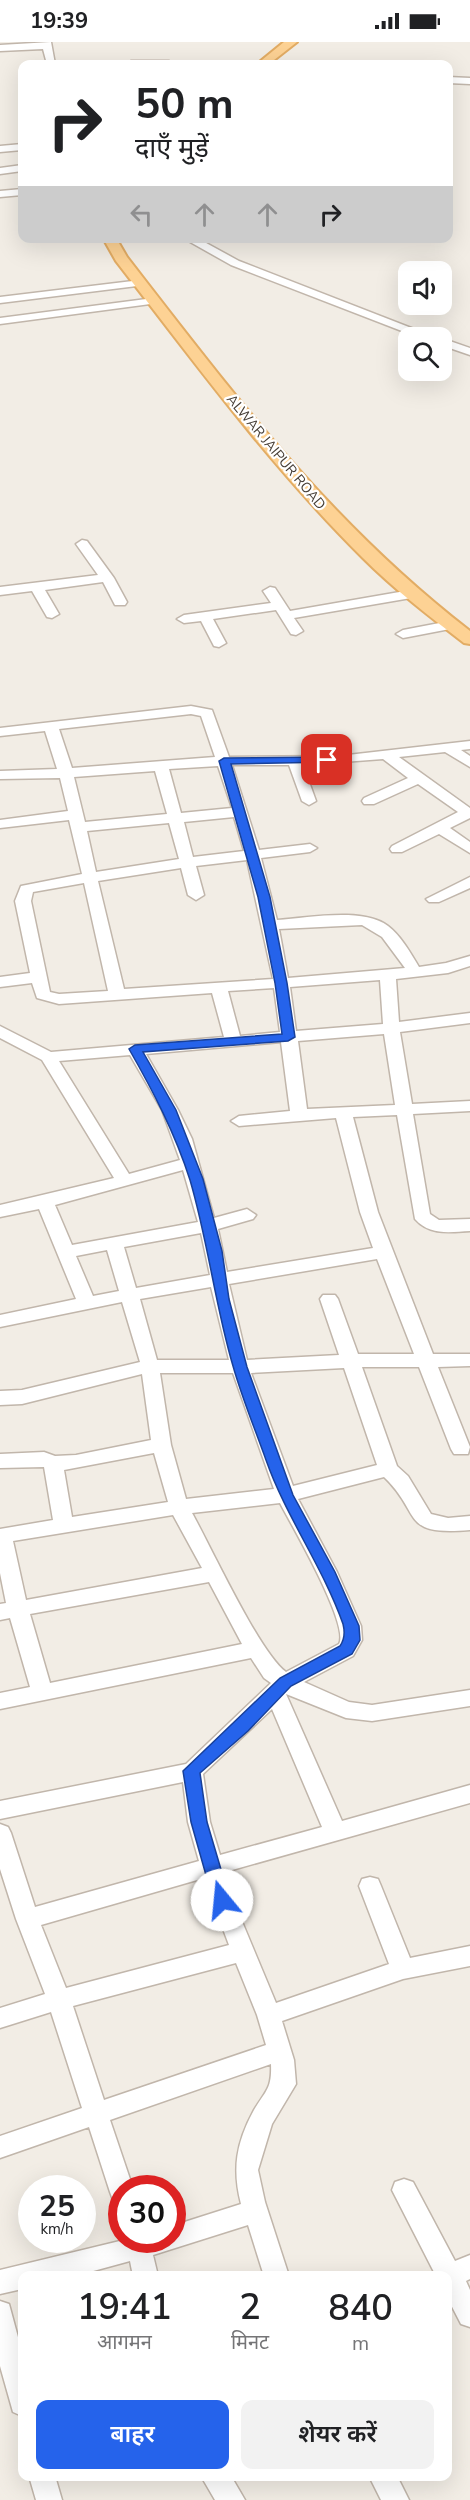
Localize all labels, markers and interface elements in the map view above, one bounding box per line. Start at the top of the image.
text: 19:39 [30,6,88,36]
text: 50 m [135,76,234,133]
icon: right [36,84,114,162]
text: दाएँ मुड़ें [135,130,209,167]
icon: left [125,198,158,231]
icon: ahead [188,198,221,231]
icon: ahead [251,198,284,231]
icon: right [314,198,347,231]
map controls [398,261,452,381]
button: sound [398,261,452,315]
button: search [398,327,452,381]
street label: ALWAR JAIPUR ROAD [222,390,330,514]
pin [301,734,352,785]
icon: arrive [310,743,343,776]
position arrow [190,1868,254,1932]
speed limit sign: 30 [108,2175,186,2253]
text: 25 [39,2186,75,2227]
text: km/h [40,2219,74,2239]
text: 19:41 [77,2283,172,2332]
text: 2 [239,2283,261,2332]
text: 840 [328,2284,393,2333]
text: आगमन [97,2329,152,2356]
text: मिनट [231,2329,269,2356]
text: m [352,2330,369,2357]
button: बाहर [36,2400,229,2469]
button: शेयर करें [241,2400,434,2469]

